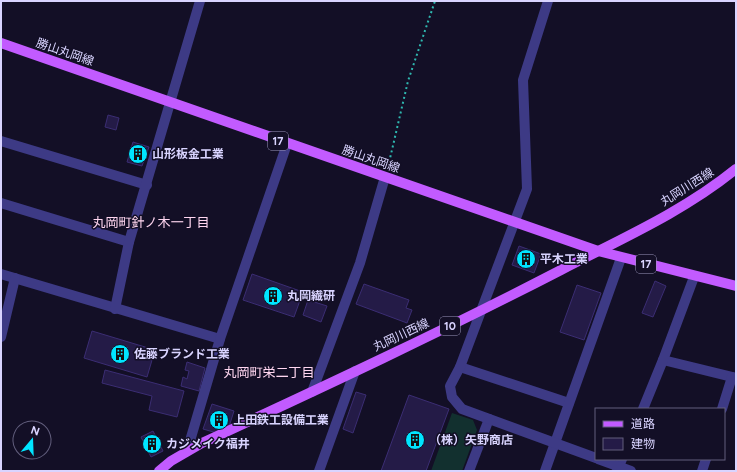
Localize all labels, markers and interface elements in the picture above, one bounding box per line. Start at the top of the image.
street label: 勝山丸岡線 [34,36,96,68]
road number: 17 [268,132,288,150]
building icon: 山形板金工業 [127,143,149,165]
street label: 勝山丸岡線 [340,143,402,175]
place label: 山形板金工業 [152,147,224,161]
street label: 丸岡川西線 [658,165,716,209]
district label: 丸岡町針ノ木一丁目 [92,215,210,230]
building icon: 平木工業 [515,248,537,270]
place label: 平木工業 [540,252,588,266]
road number: 17 [636,255,656,273]
building icon: 丸岡繊研 [262,285,284,307]
place label: 丸岡繊研 [287,289,335,303]
street label: 丸岡川西線 [371,316,431,354]
road number: 10 [440,317,460,335]
building icon: 佐藤ブランド工業 [109,343,131,365]
place label: 佐藤ブランド工業 [134,347,230,361]
district label: 丸岡町栄二丁目 [223,365,315,380]
legend [595,408,725,460]
building icon: 上田鉄工設備工業 [208,409,230,431]
place label: 上田鉄工設備工業 [233,413,329,427]
text: 道路 [631,417,655,431]
north arrow [12,420,52,460]
text: N [29,423,41,439]
building icon: （株）矢野商店 [404,429,426,451]
building icon: カジメイク福井 [141,433,163,455]
place label: （株）矢野商店 [429,433,513,447]
place label: カジメイク福井 [166,437,250,451]
text: 建物 [631,437,655,451]

